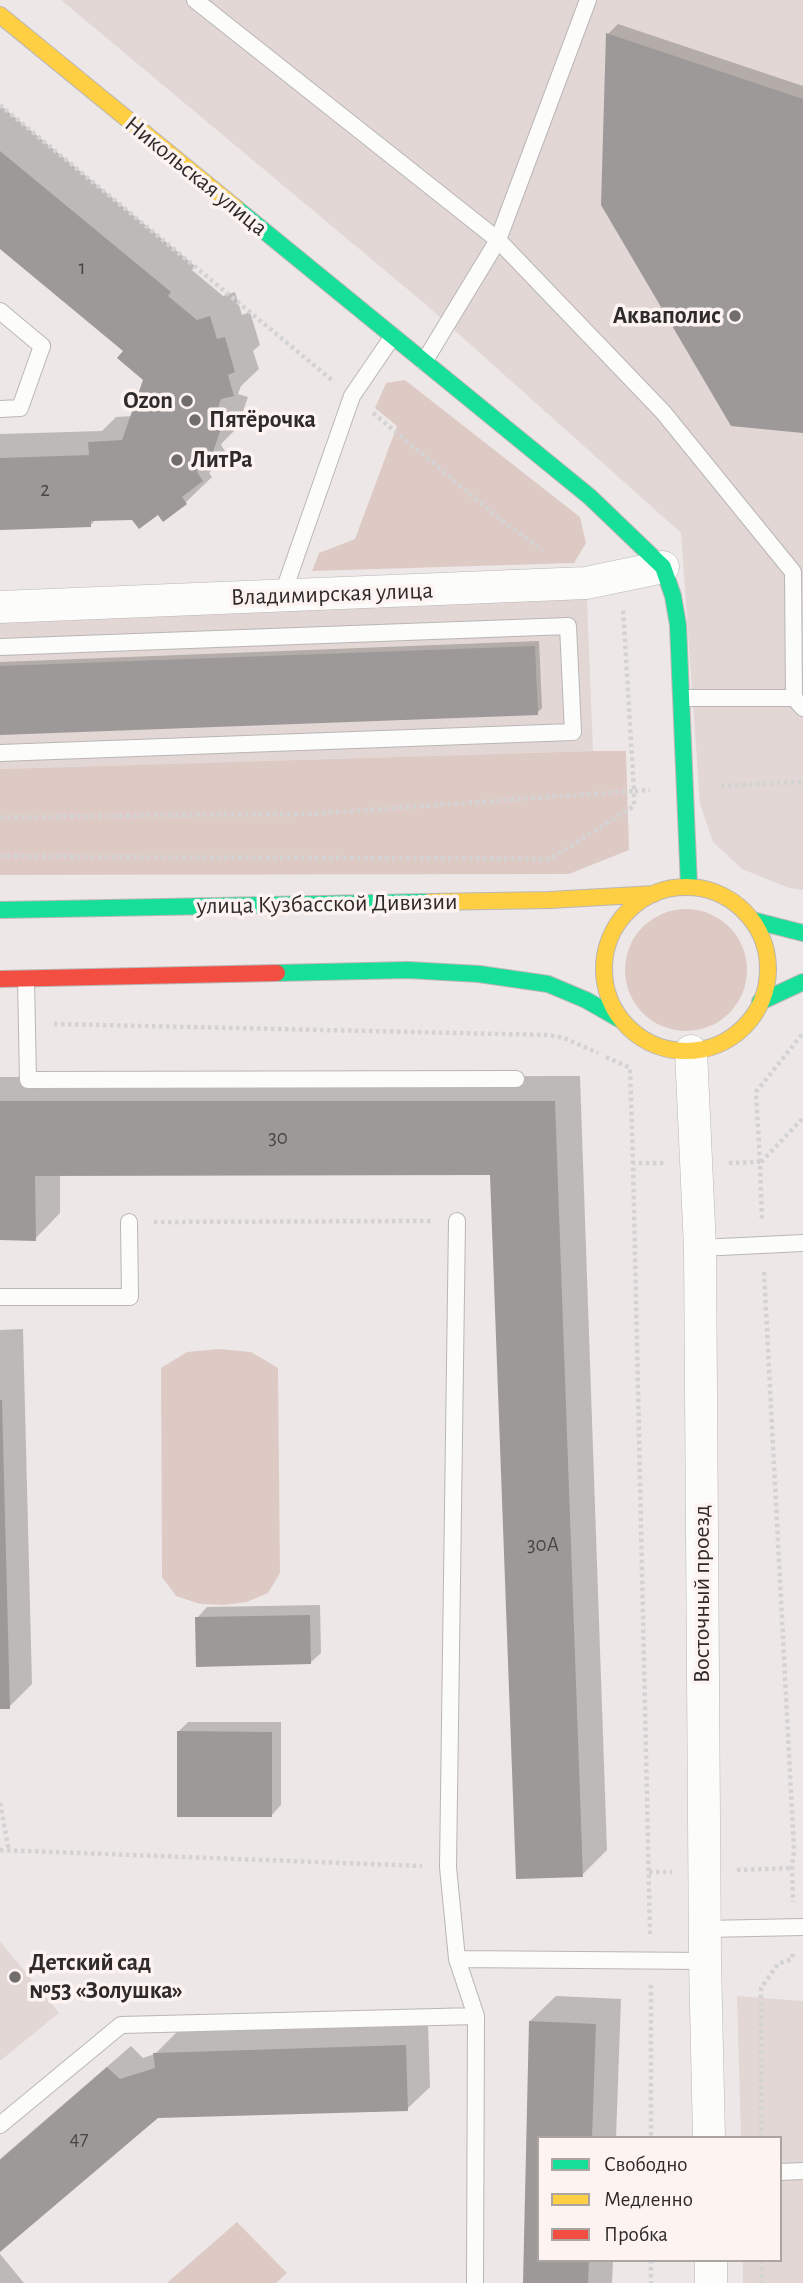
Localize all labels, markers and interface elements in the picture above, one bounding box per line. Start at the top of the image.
street label: Никольская улица [119,110,273,242]
house number: 1 [78,255,86,281]
place label: Акваполис [613,302,721,330]
marker: Акваполис [727,308,743,324]
place label: Ozon [123,387,173,415]
marker: Ozon [179,393,195,409]
place label: Пятёрочка [209,406,316,434]
marker: Пятёрочка [187,412,203,428]
place label: ЛитРа [191,446,253,474]
marker: ЛитРа [169,452,185,468]
house number: 2 [40,477,50,503]
street label: Владимирская улица [230,576,434,612]
street label: улица Кузбасской Дивизии [196,887,458,921]
house number: 30 [268,1125,288,1151]
street label: Восточный проезд [688,1505,716,1683]
house number: 30А [527,1532,559,1558]
place label: Детский сад №53 «Золушка» [29,1949,183,2005]
marker: Детский сад №53 «Золушка» [7,1969,23,1985]
house number: 47 [70,2126,88,2152]
legend [537,2136,782,2262]
text: Свободно [604,2154,688,2175]
text: Медленно [604,2189,693,2210]
text: Пробка [604,2224,668,2245]

